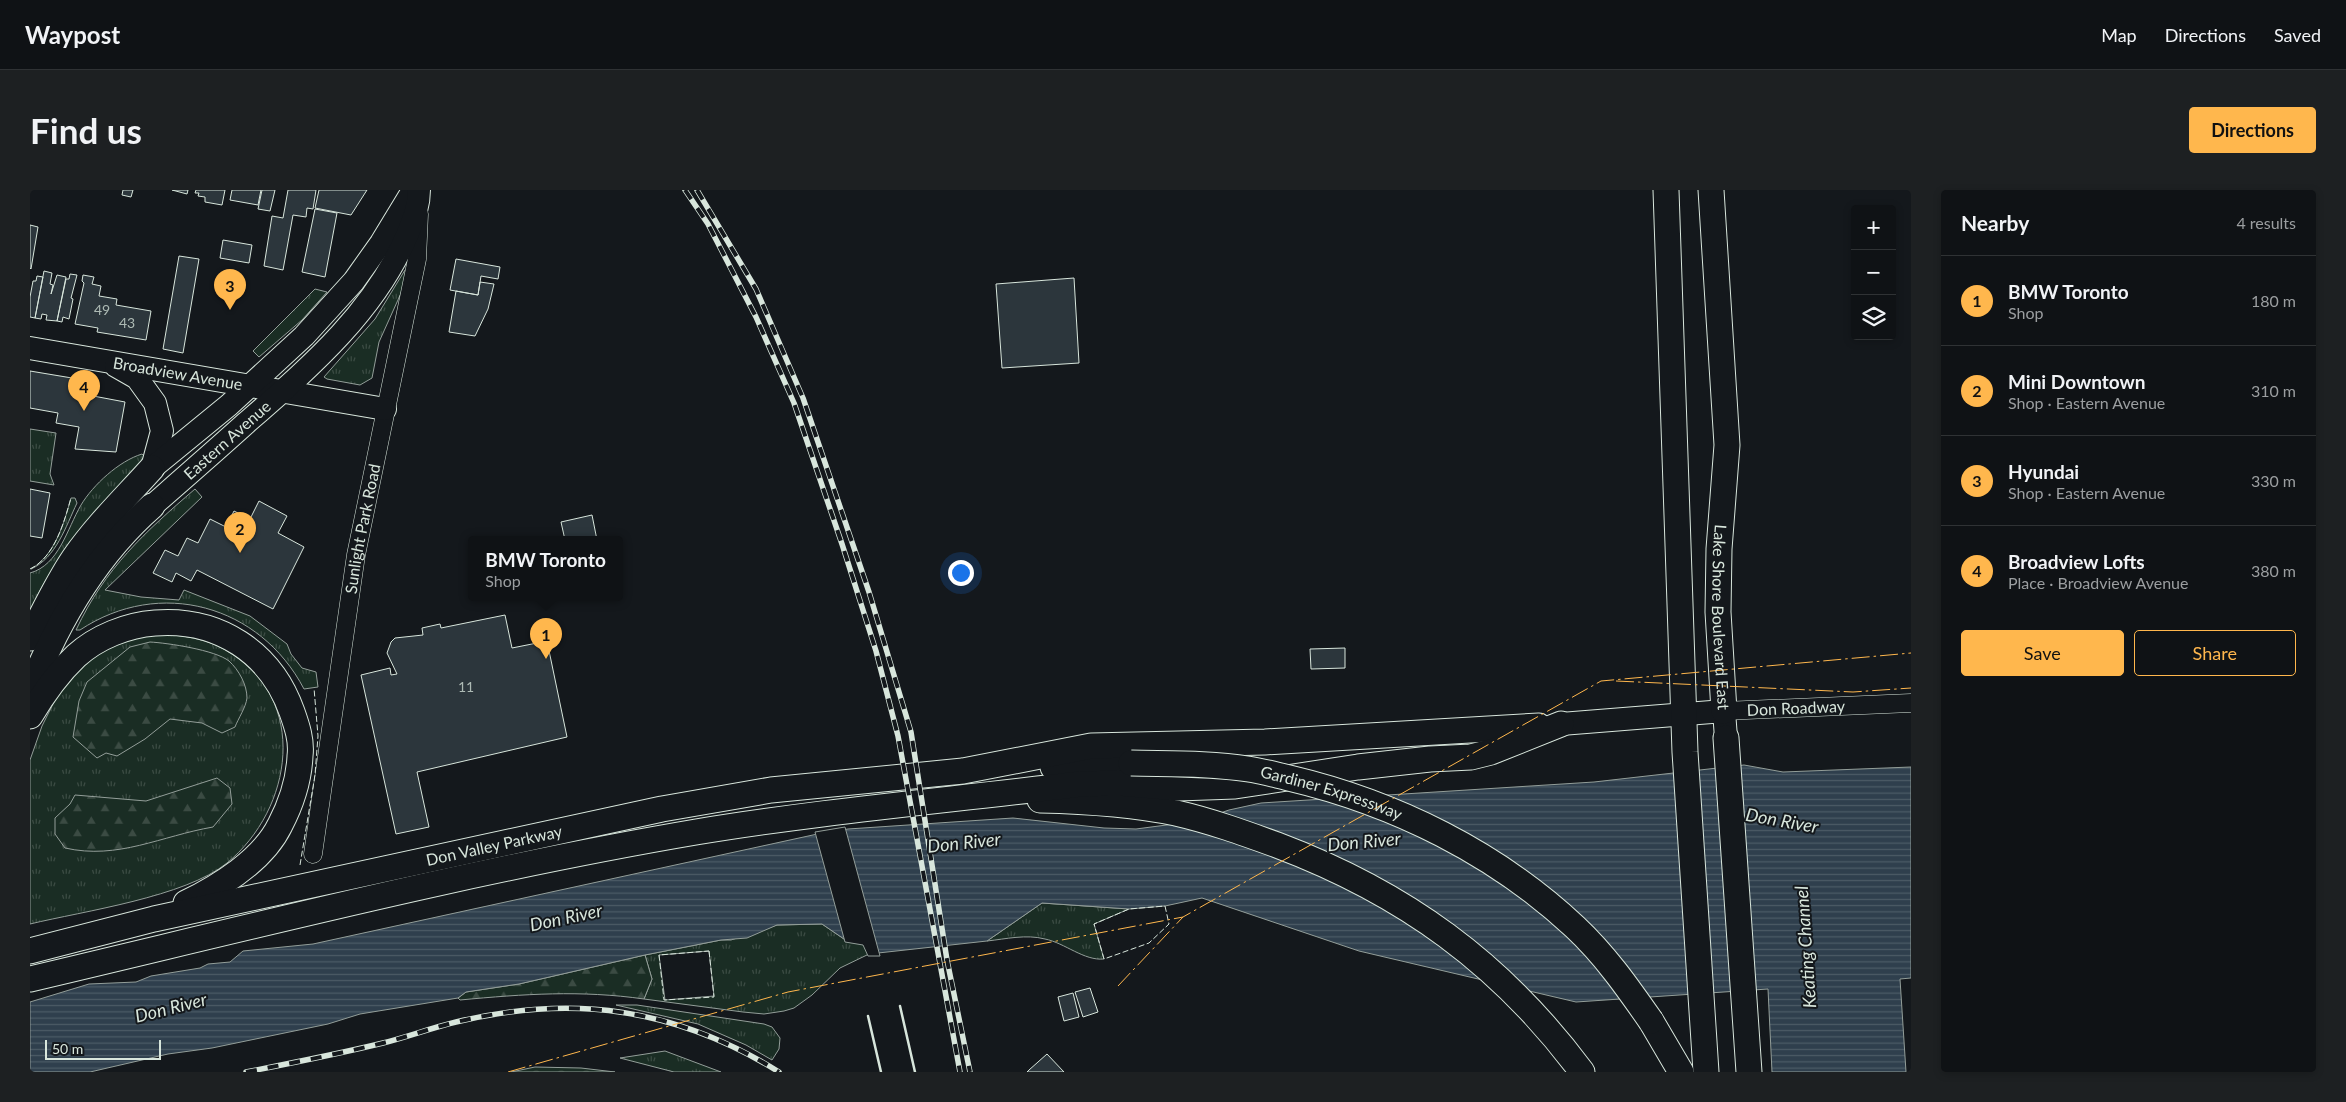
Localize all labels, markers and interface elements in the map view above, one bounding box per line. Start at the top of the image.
text: Waypost [25,20,120,49]
text: Map [2101,24,2137,46]
text: Directions [2165,24,2246,46]
text: Saved [2274,24,2321,46]
button: Directions [2189,107,2316,153]
text: Find us [30,109,142,151]
map controls [1851,205,1896,340]
button: + [1851,205,1896,250]
text: Nearby [1961,210,2029,235]
text: 4 results [2236,213,2296,232]
button: − [1851,250,1896,295]
pin: 3 [214,269,246,310]
text: BMW Toronto [2008,280,2129,303]
text: 1 [1972,291,1982,310]
text: 180 m [2251,291,2296,310]
button: layers [1851,295,1896,340]
house number: 49 [94,301,110,318]
text: Shop [2008,303,2044,322]
house number: 43 [119,314,135,331]
street label: Broadview Avenue [112,352,244,393]
pin: 4 [68,370,100,411]
text: Mini Downtown [2008,370,2145,393]
text: 2 [1972,381,1982,400]
text: 310 m [2251,381,2296,400]
text: Shop · Eastern Avenue [2008,393,2165,412]
street label: Eastern Avenue [180,396,274,483]
text: Hyundai [2008,460,2079,483]
street label: Sunlight Park Road [341,462,384,595]
text: 3 [1972,471,1982,490]
text: 330 m [2251,471,2296,490]
text: Shop · Eastern Avenue [2008,483,2165,502]
pin: 2 [224,512,256,553]
street label: Lake Shore Boulevard East [1709,524,1734,711]
popup [468,536,623,601]
text: BMW Toronto [485,548,606,571]
text: Broadview Lofts [2008,550,2145,573]
your location [948,560,974,586]
text: 4 [1972,561,1982,580]
text: 380 m [2251,561,2296,580]
text: Shop [485,571,521,590]
text: Place · Broadview Avenue [2008,573,2188,592]
pin: 1 [530,618,562,659]
button: Save [1961,630,2124,676]
button: Share [2134,630,2296,676]
house number: 11 [458,678,474,695]
street label: Don Roadway [1746,696,1846,719]
street label: Gardiner Expressway [1259,762,1406,824]
water label: Don River [1744,803,1821,837]
street label: Don Valley Parkway [424,821,565,869]
water label: Don River [926,827,1002,857]
water label: Don River [1326,827,1402,855]
water label: Keating Channel [1790,885,1820,1009]
water label: Don River [528,898,605,935]
water label: Don River [132,987,210,1027]
scale bar [45,1037,161,1060]
text: 50 m [52,1040,83,1057]

